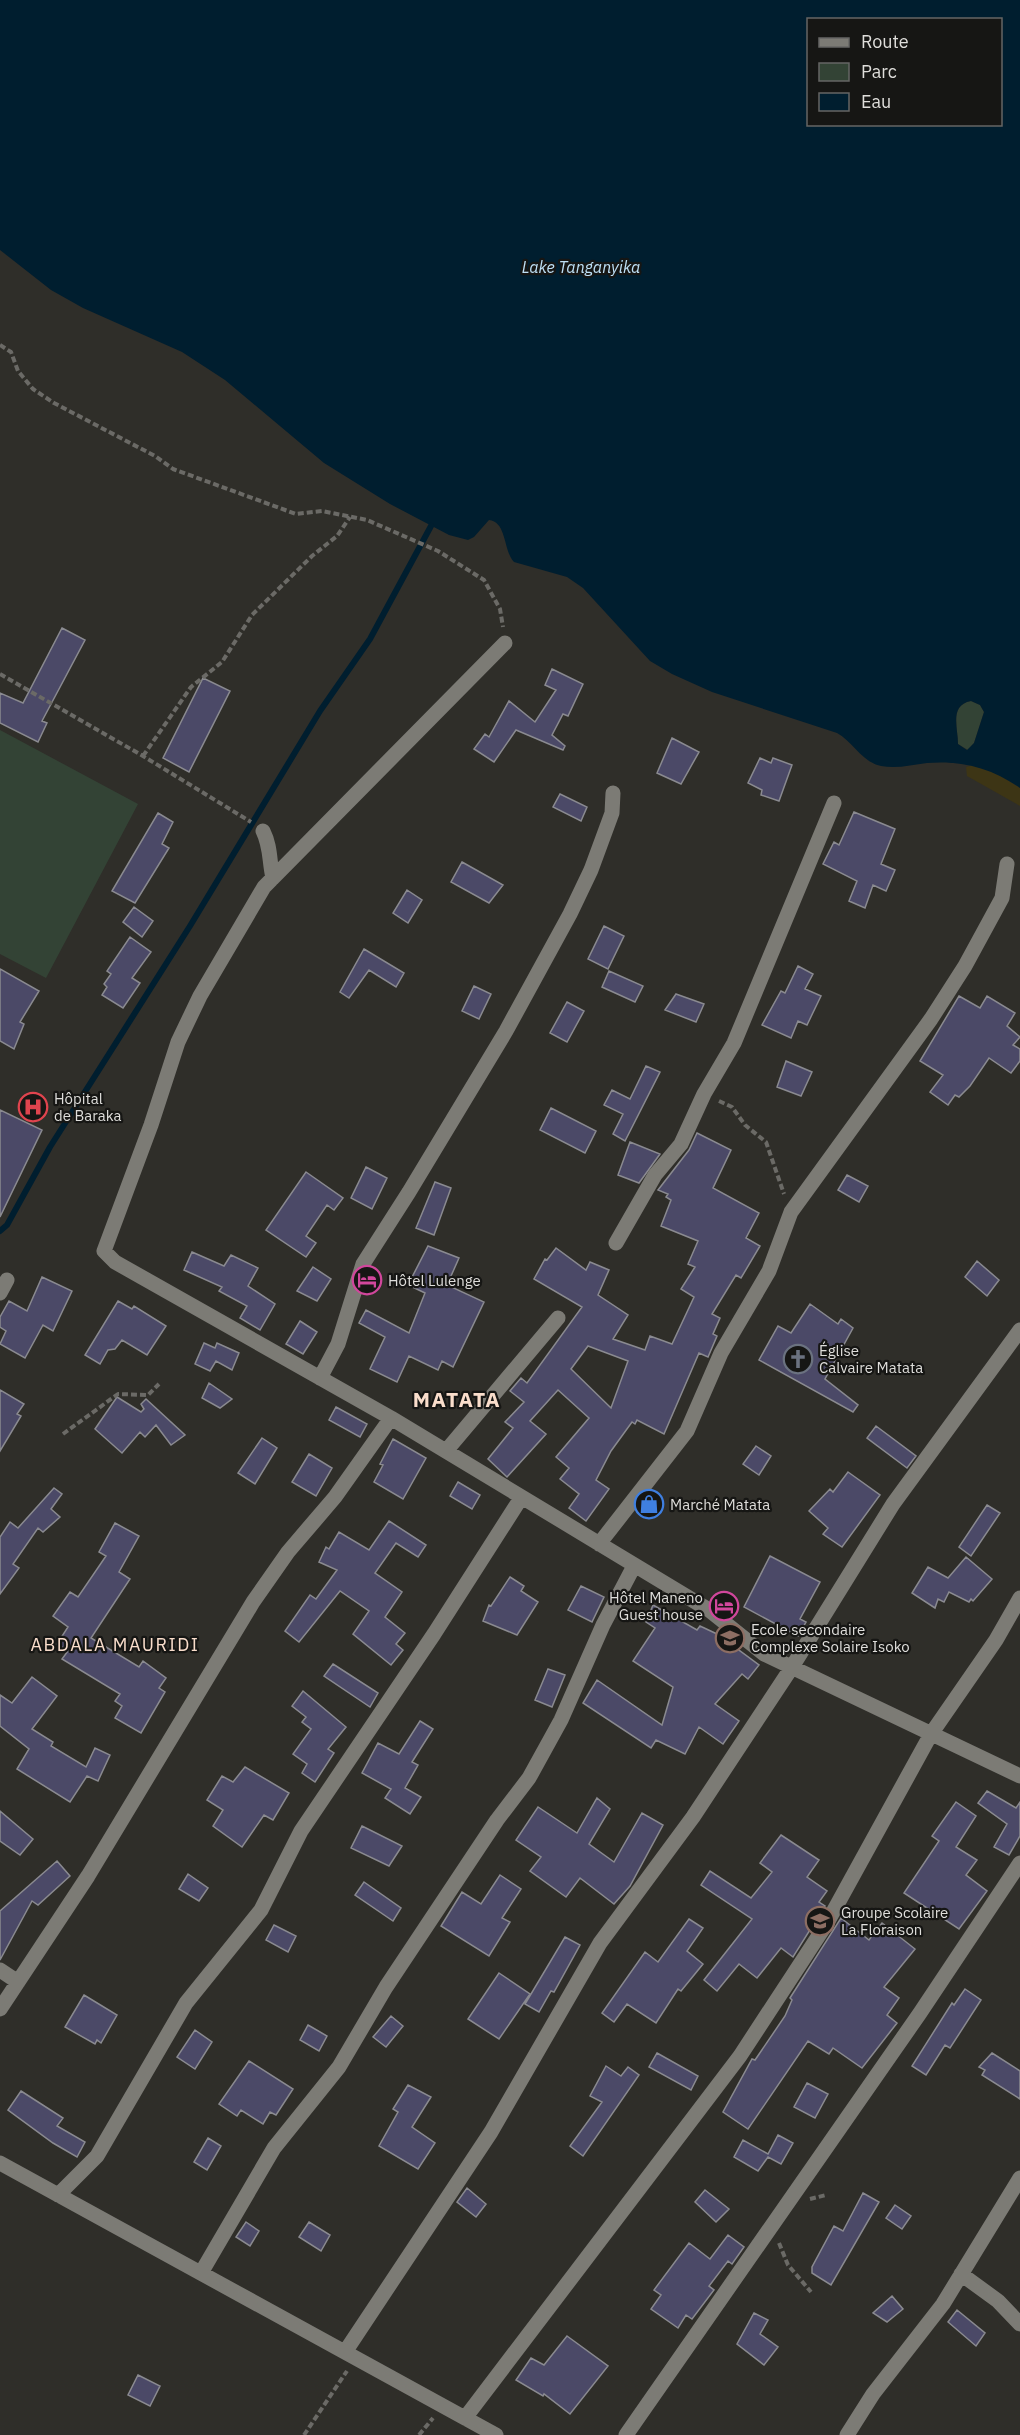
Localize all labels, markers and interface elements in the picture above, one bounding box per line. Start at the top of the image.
legend [807,18,1002,126]
text: Route [861,30,909,53]
text: Parc [861,60,897,83]
text: Eau [861,90,891,113]
water label: Lake Tanganyika [522,257,640,277]
place label: Hôpital de Baraka [54,1089,122,1125]
hospital icon: Hôpital de Baraka [17,1091,49,1123]
hotel icon: Hôtel Lulenge [351,1264,383,1296]
place label: Hôtel Lulenge [388,1271,481,1290]
place label: Église Calvaire Matata [819,1341,923,1377]
church icon: Église Calvaire Matata [782,1343,814,1375]
district label: MATATA [413,1385,501,1413]
shop icon: Marché Matata [633,1488,665,1520]
place label: Marché Matata [670,1495,770,1514]
place label: Hôtel Maneno Guest house [609,1588,703,1624]
hotel icon: Hôtel Maneno Guest house [708,1590,740,1622]
place label: Ecole secondaire Complexe Solaire Isoko [751,1620,910,1656]
school or university icon: Ecole secondaire Complexe Solaire Isoko [714,1622,746,1654]
district label: ABDALA MAURIDI [31,1633,199,1656]
place label: Groupe Scolaire La Floraison [841,1903,948,1939]
school or university icon: Groupe Scolaire La Floraison [804,1905,836,1937]

